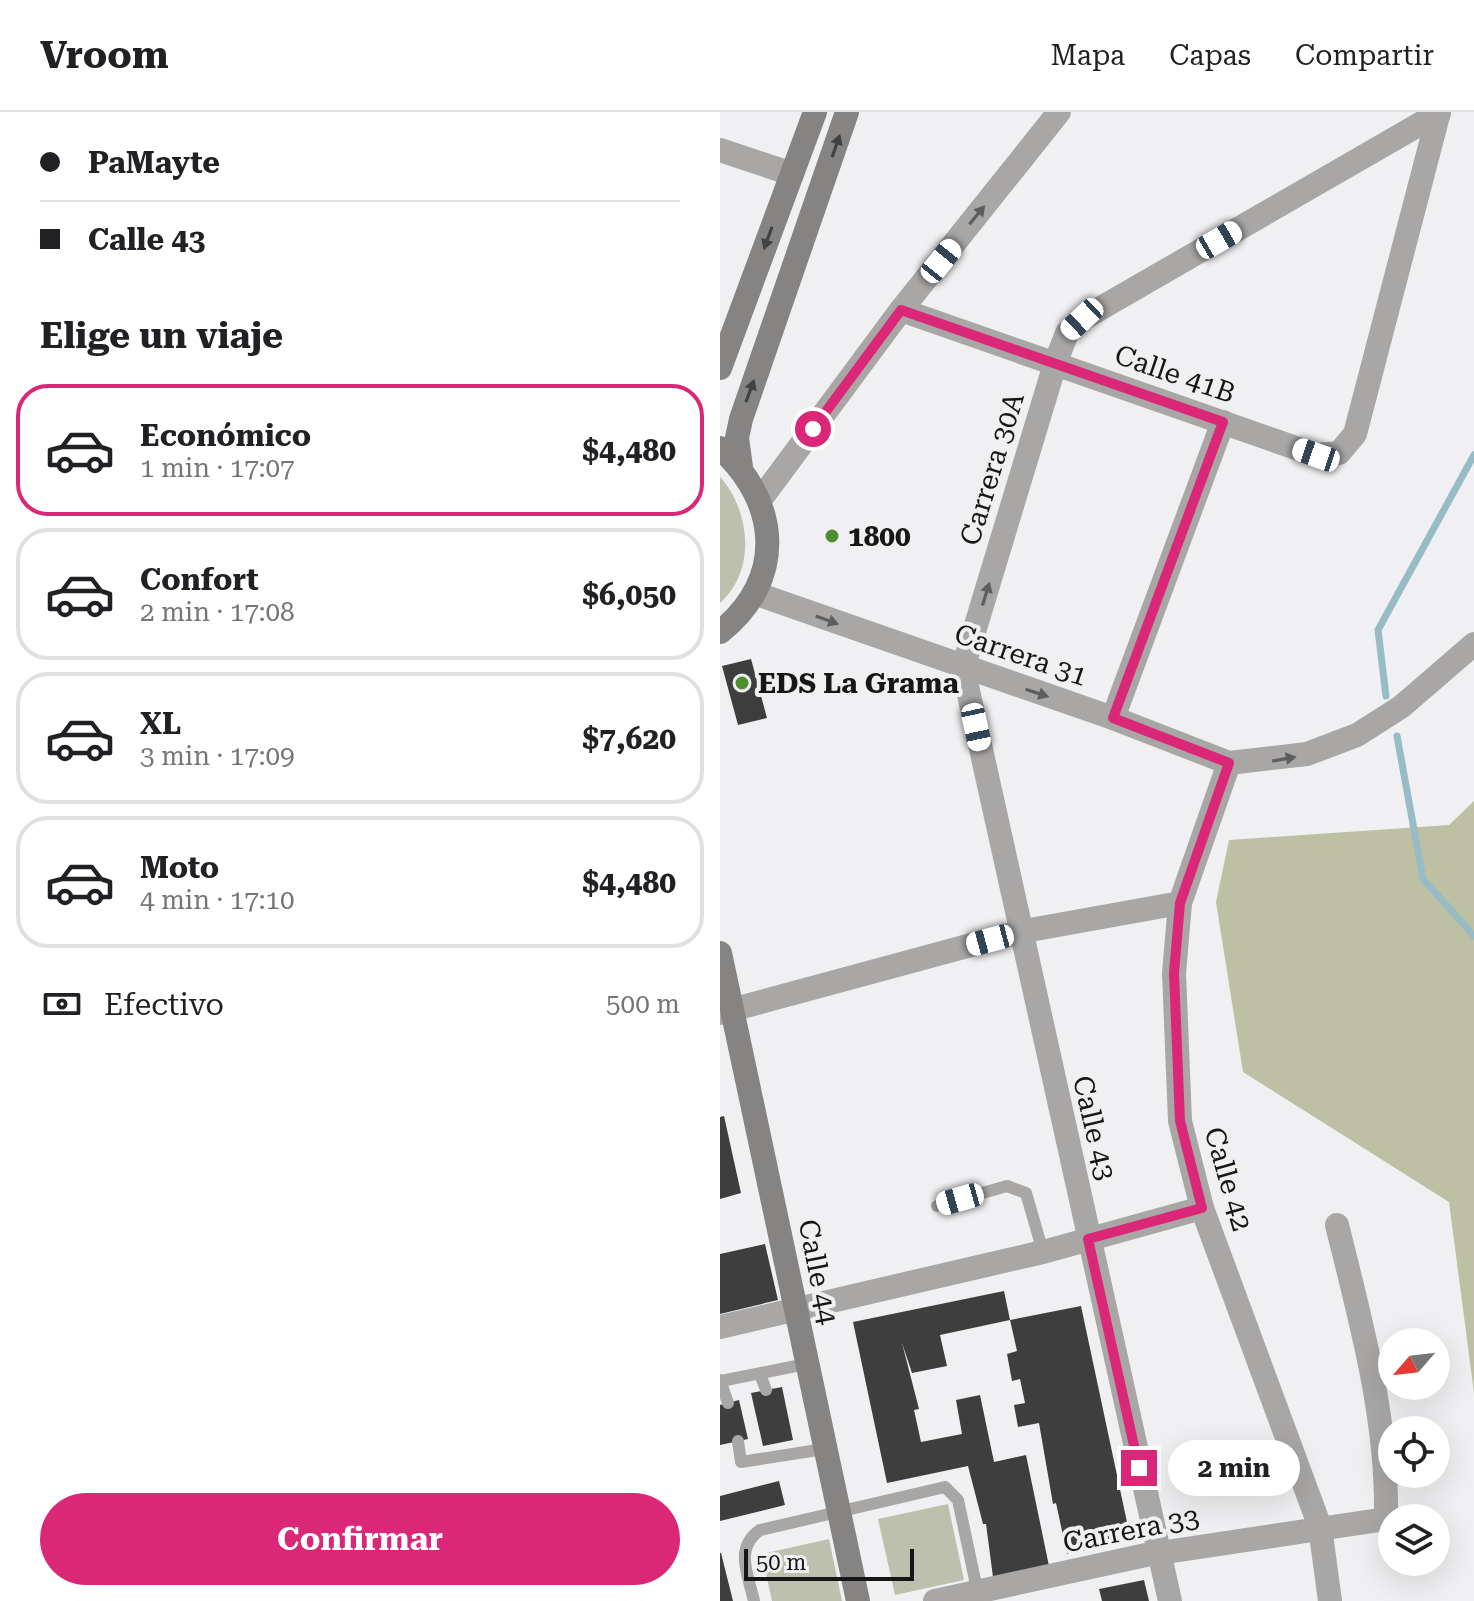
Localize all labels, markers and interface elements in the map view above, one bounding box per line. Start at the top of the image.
text: Vroom [40,33,169,77]
text: Mapa [1050,39,1125,72]
text: Capas [1169,39,1251,72]
text: Compartir [1295,39,1434,72]
one-way arrow [830,134,842,158]
text: PaMayte [88,145,220,180]
one-way arrow [968,205,985,225]
car [1192,218,1246,262]
text: Calle 43 [88,222,205,257]
one-way arrow [761,226,774,250]
car [917,235,965,287]
car [1056,294,1108,344]
text: Elige un viaje [40,315,283,357]
street label: Calle 41B [1110,338,1240,410]
one-way arrow [744,379,757,403]
street label: Carrera 30A [953,388,1031,549]
route start [795,411,831,447]
icon: car [44,414,116,486]
text: Económico [140,418,311,453]
text: $4,480 [582,433,676,468]
car [1289,436,1343,474]
text: 1 min · 17:07 [140,453,295,483]
place label: 1800 [848,520,911,553]
marker: 1800 [823,527,841,545]
icon: car [44,558,116,630]
text: Confort [140,562,259,597]
text: $6,050 [582,577,676,612]
one-way arrow [980,581,993,605]
text: 2 min · 17:08 [140,597,295,627]
one-way arrow [816,614,840,626]
street label: Carrera 31 [950,617,1092,693]
place label: EDS La Grama [758,667,959,700]
marker: EDS La Grama [733,674,751,692]
one-way arrow [1026,687,1050,699]
car [959,701,993,753]
icon: car [44,702,116,774]
text: XL [140,706,181,741]
text: $7,620 [582,721,676,756]
text: 3 min · 17:09 [140,741,295,771]
one-way arrow [1272,752,1297,764]
icon: car [44,846,116,918]
text: Moto [140,850,219,885]
text: $4,480 [582,865,676,900]
text: 4 min · 17:10 [140,885,295,915]
car [964,922,1016,958]
icon: cash [40,982,84,1026]
text: Efectivo [104,987,224,1022]
text: 500 m [606,989,680,1019]
street label: Calle 43 [1066,1072,1122,1184]
street label: Calle 42 [1197,1123,1259,1235]
car [934,1181,986,1217]
street label: Calle 44 [792,1217,844,1328]
north arrow [1378,1328,1450,1400]
map controls [1378,1328,1450,1576]
button: locate [1378,1416,1450,1488]
callout: 2 min [1167,1440,1299,1496]
route end [1121,1450,1157,1486]
text: 2 min [1198,1453,1270,1483]
button: Confirmar [40,1493,680,1585]
street label: Carrera 33 [1060,1501,1202,1559]
button: layers [1378,1504,1450,1576]
scale bar [744,1545,914,1581]
text: 50 m [756,1550,806,1575]

